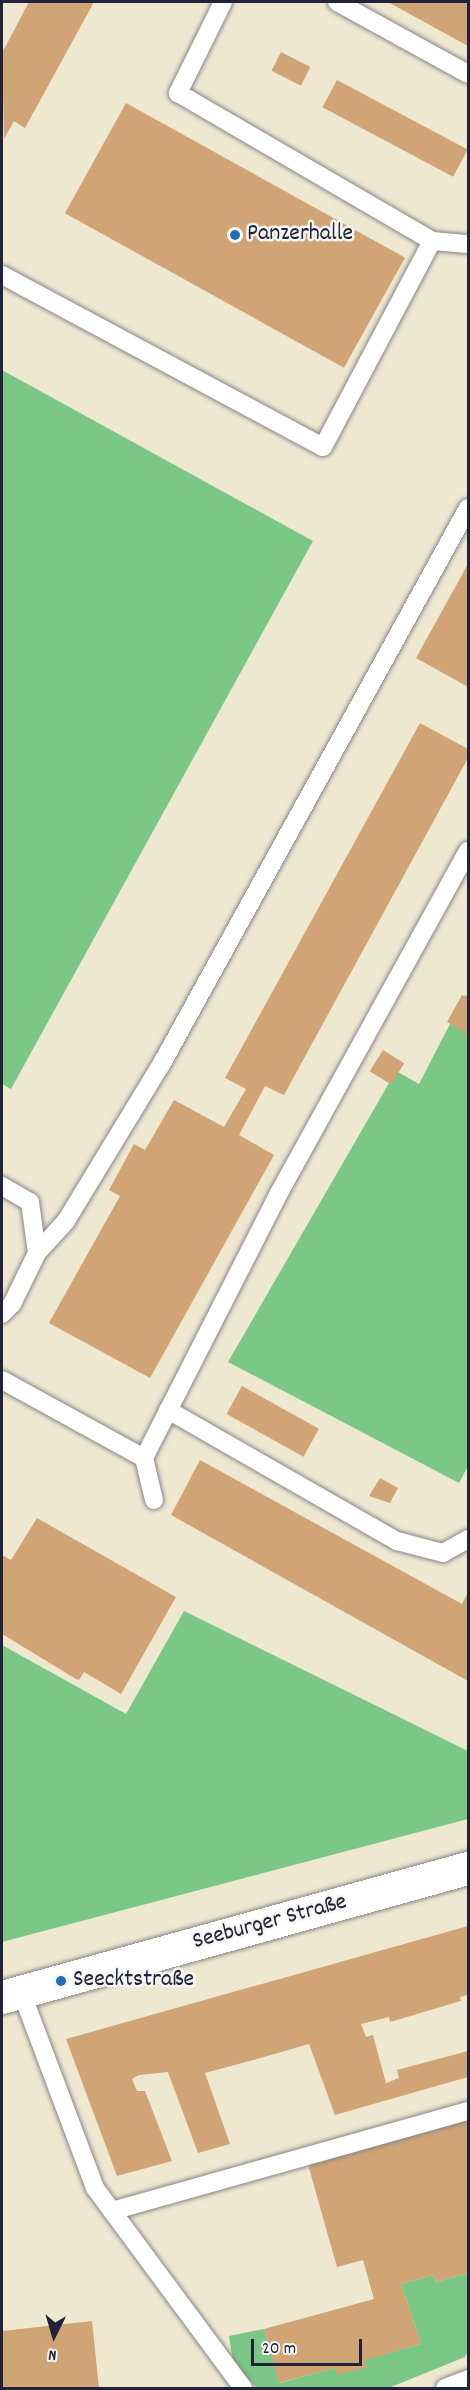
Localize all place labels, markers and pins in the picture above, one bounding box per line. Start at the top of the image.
place label: Panzerhalle [247,221,353,249]
marker: Panzerhalle [228,228,242,242]
place label: Seecktstraße [73,1967,194,1995]
marker: Seecktstraße [54,1974,68,1988]

